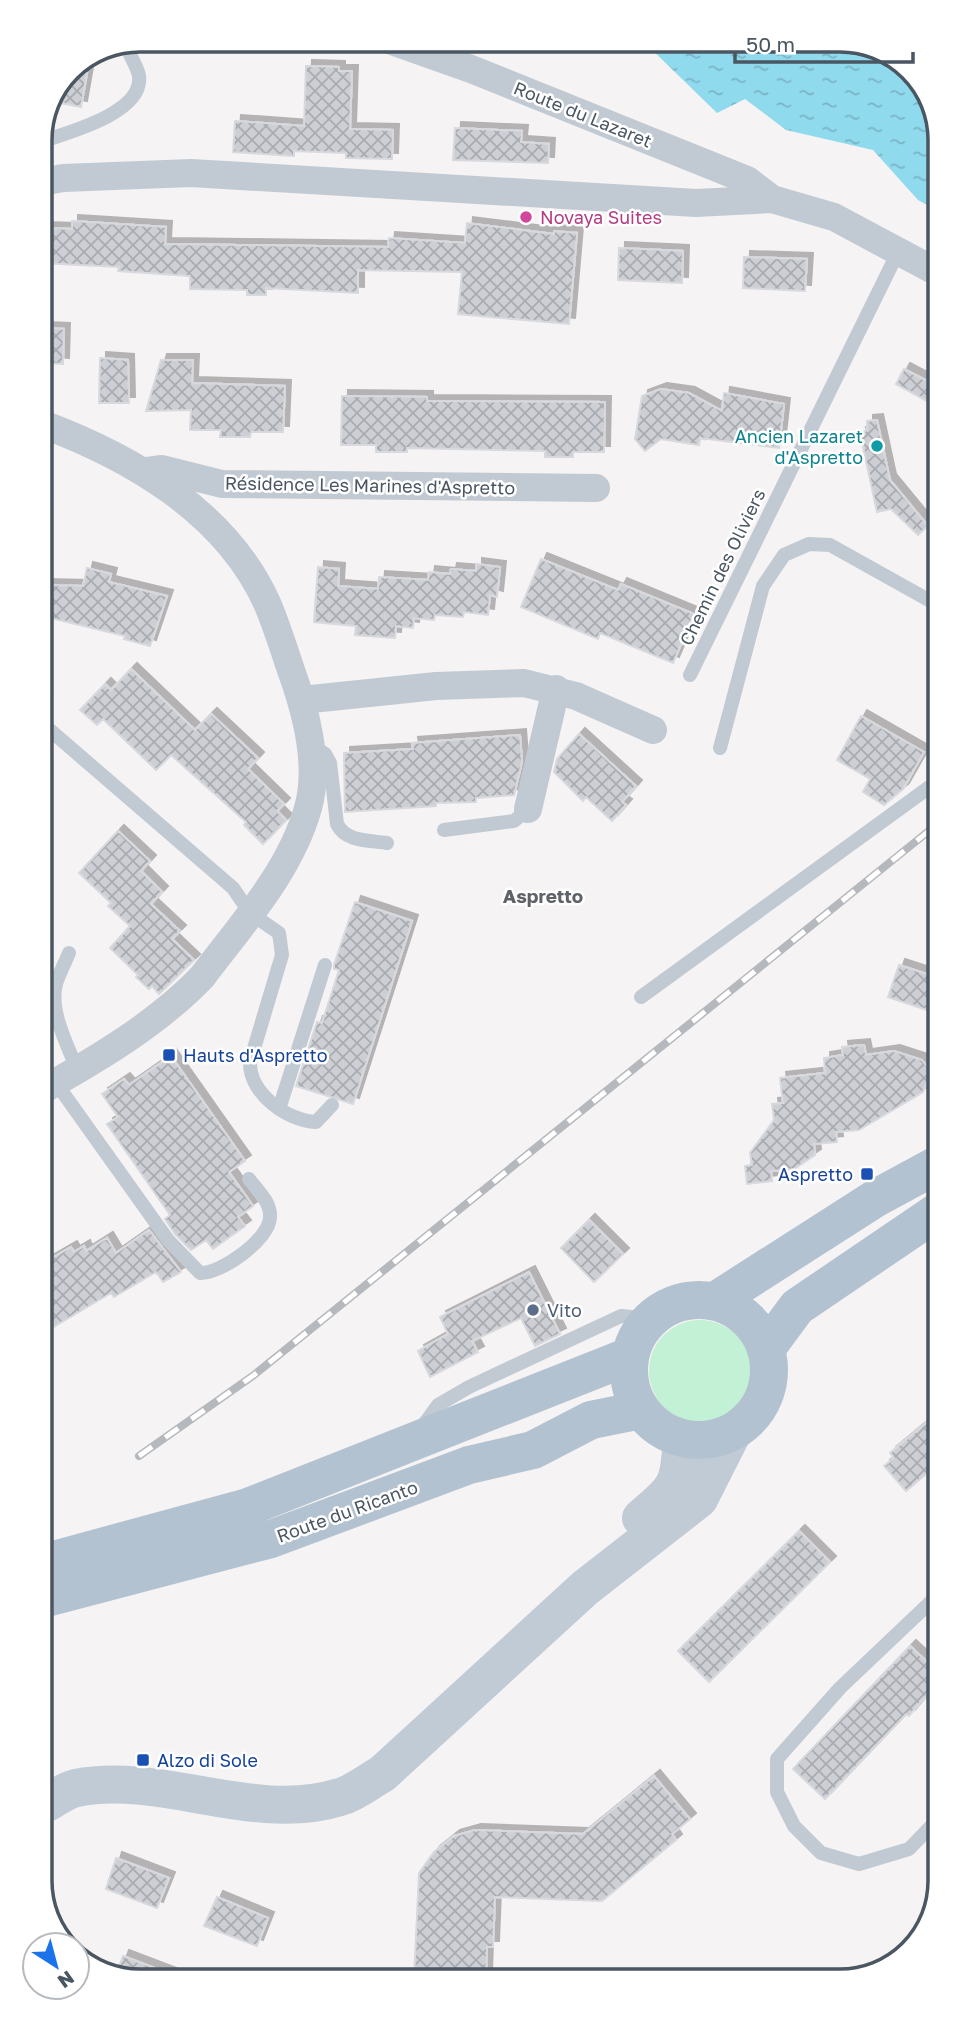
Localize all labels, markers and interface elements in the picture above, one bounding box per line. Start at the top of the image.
scale bar [735,21,914,65]
text: 50 m [746,31,795,57]
street label: Route du Lazaret [511,76,655,152]
place label: Novaya Suites [540,206,662,228]
marker: Novaya Suites [518,209,534,225]
place label: Ancien Lazaret d'Aspretto [735,425,863,468]
marker: Ancien Lazaret d'Aspretto [869,438,885,454]
street label: Résidence Les Marines d'Aspretto [225,471,515,499]
street label: Chemin des Oliviers [675,485,769,649]
district label: Aspretto [503,884,583,907]
place label: Hauts d'Aspretto [183,1044,327,1066]
marker: Hauts d'Aspretto [161,1047,177,1063]
place label: Aspretto [778,1163,853,1185]
marker: Aspretto [859,1166,875,1182]
place label: Vito [547,1299,582,1321]
marker: Vito [525,1302,541,1318]
street label: Route du Ricanto [274,1475,420,1547]
place label: Alzo di Sole [157,1749,258,1771]
marker: Alzo di Sole [135,1752,151,1768]
north arrow [21,1931,91,2001]
text: N [54,1967,79,1994]

